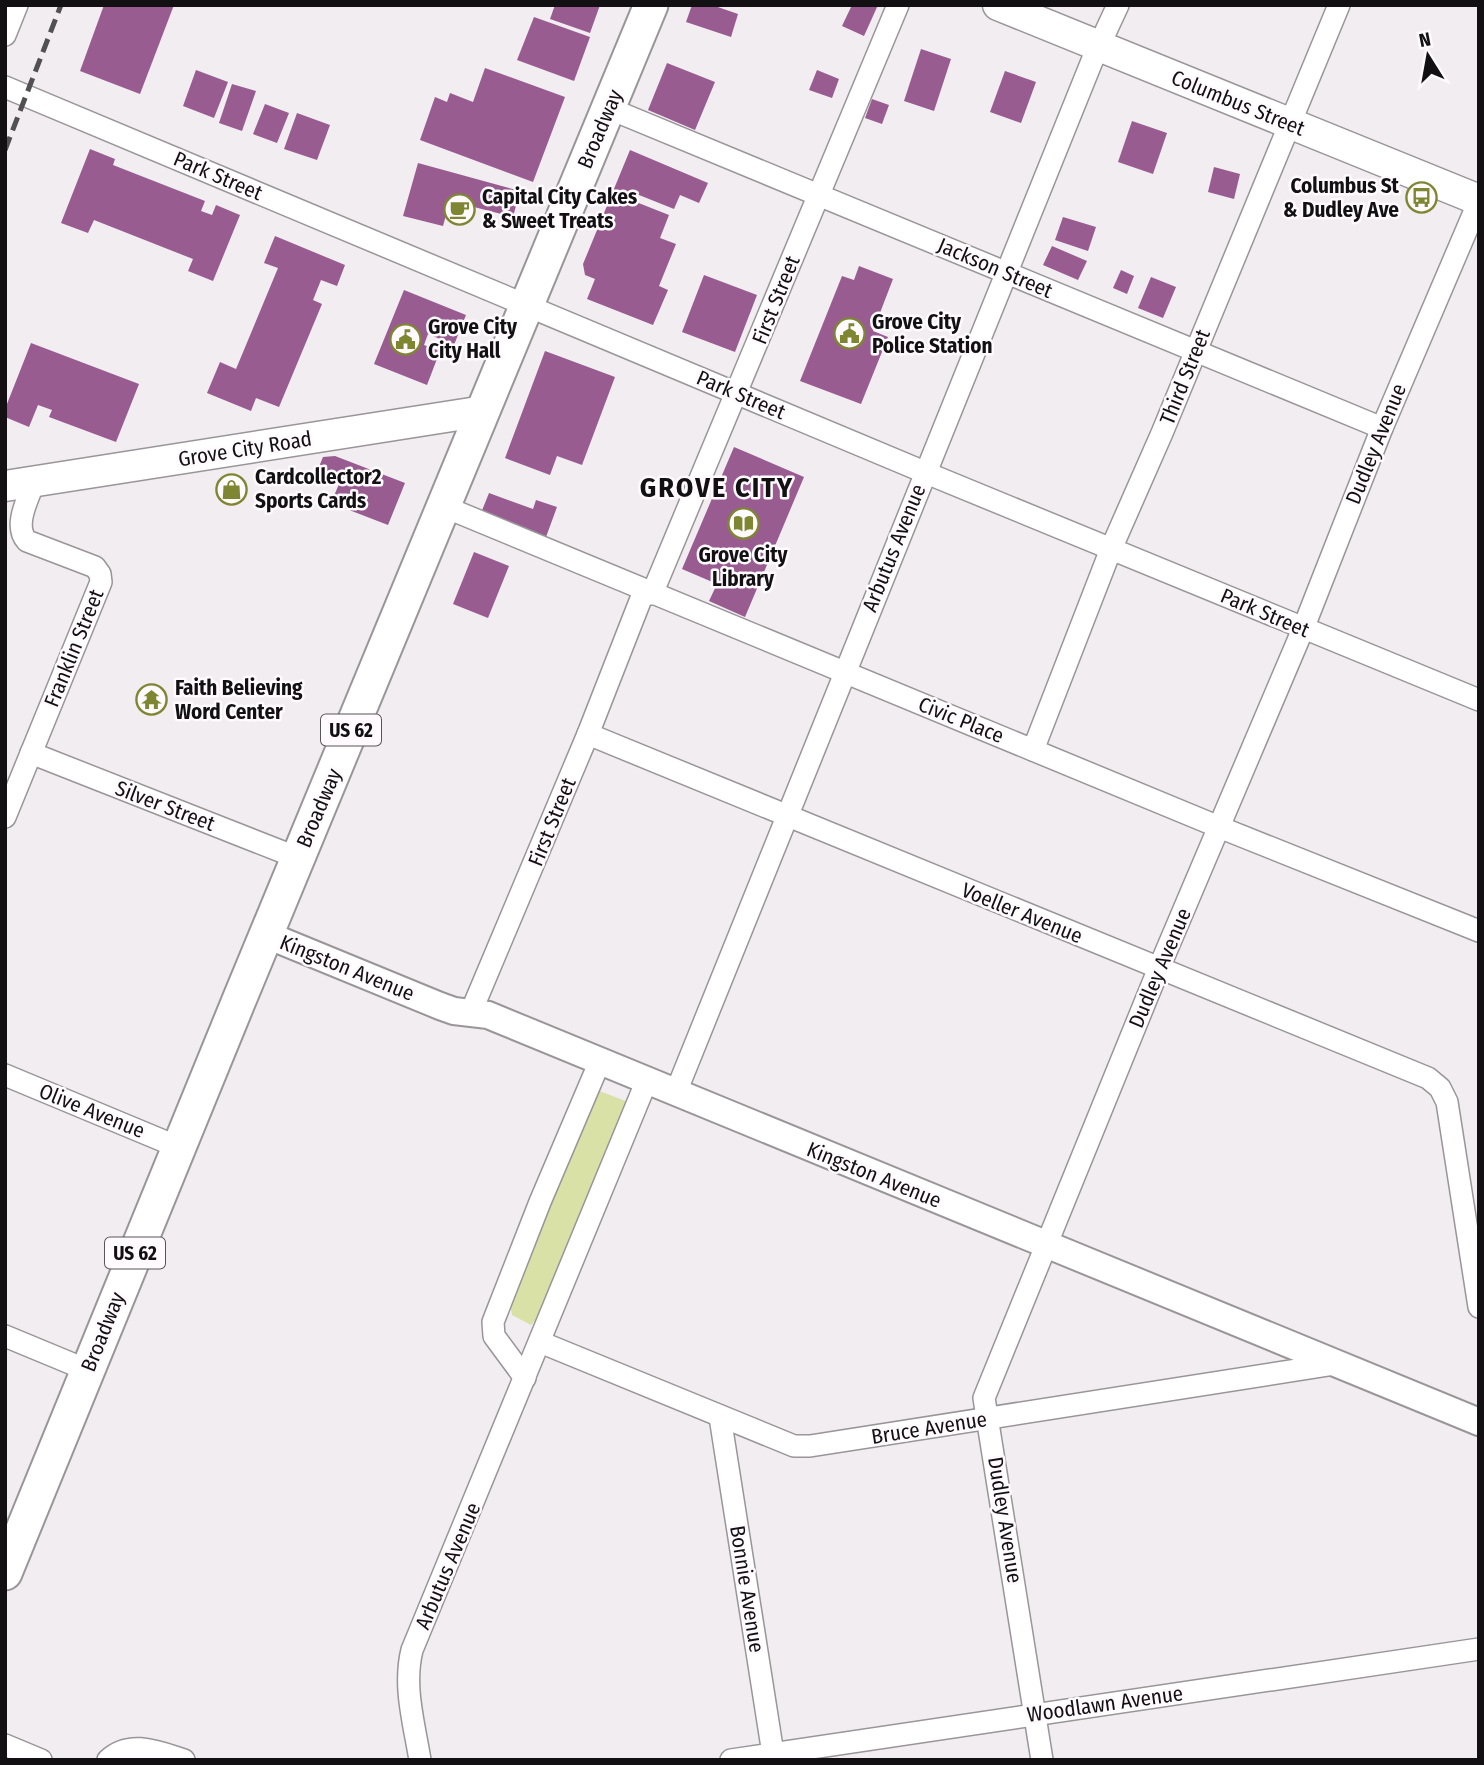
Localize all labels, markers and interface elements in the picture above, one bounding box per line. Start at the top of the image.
north arrow [1393,21,1463,91]
text: N [1417,27,1433,52]
street label: Columbus Street [1167,64,1309,142]
street label: Broadway [572,85,629,172]
street label: Park Street [170,146,266,206]
place label: Columbus St & Dudley Ave [1283,173,1400,223]
bus stop icon: Columbus St & Dudley Ave [1405,181,1439,215]
place label: Capital City Cakes & Sweet Treats [482,184,637,234]
cafe icon: Capital City Cakes & Sweet Treats [442,192,476,226]
street label: Jackson Street [934,232,1057,304]
street label: First Street [746,252,806,348]
place label: Grove City Police Station [872,309,993,359]
place label: Grove City City Hall [428,314,518,364]
public building icon: Grove City Police Station [832,317,866,351]
public building icon: Grove City City Hall [388,322,422,356]
street label: Third Street [1154,325,1216,429]
street label: Park Street [693,365,789,425]
street label: Dudley Avenue [1340,380,1412,508]
street label: Grove City Road [176,426,314,472]
place label: Cardcollector2 Sports Cards [255,464,382,514]
district label: GROVE CITY [640,471,794,504]
shop icon: Cardcollector2 Sports Cards [215,472,249,506]
street label: Arbutus Avenue [857,480,931,616]
library icon: Grove City Library [726,506,760,540]
place label: Grove City Library [698,542,789,592]
street label: Park Street [1217,583,1313,643]
street label: Franklin Street [39,585,109,711]
place label: Faith Believing Word Center [175,675,303,725]
temple icon: Faith Believing Word Center [135,683,169,717]
street label: Civic Place [914,691,1008,749]
road number: US 62 [321,715,381,746]
street label: Broadway [291,764,348,851]
street label: First Street [522,774,582,870]
street label: Silver Street [112,775,219,837]
street label: Voeller Avenue [958,877,1086,949]
street label: Dudley Avenue [1123,904,1197,1032]
street label: Kingston Avenue [276,929,418,1007]
street label: Olive Avenue [35,1078,149,1144]
street label: Kingston Avenue [803,1136,945,1214]
road number: US 62 [105,1238,165,1268]
street label: Broadway [75,1288,131,1376]
street label: Bruce Avenue [869,1406,989,1450]
street label: Dudley Avenue [982,1455,1028,1585]
street label: Arbutus Avenue [410,1499,486,1633]
street label: Bonnie Avenue [724,1524,770,1654]
street label: Woodlawn Avenue [1025,1680,1185,1728]

